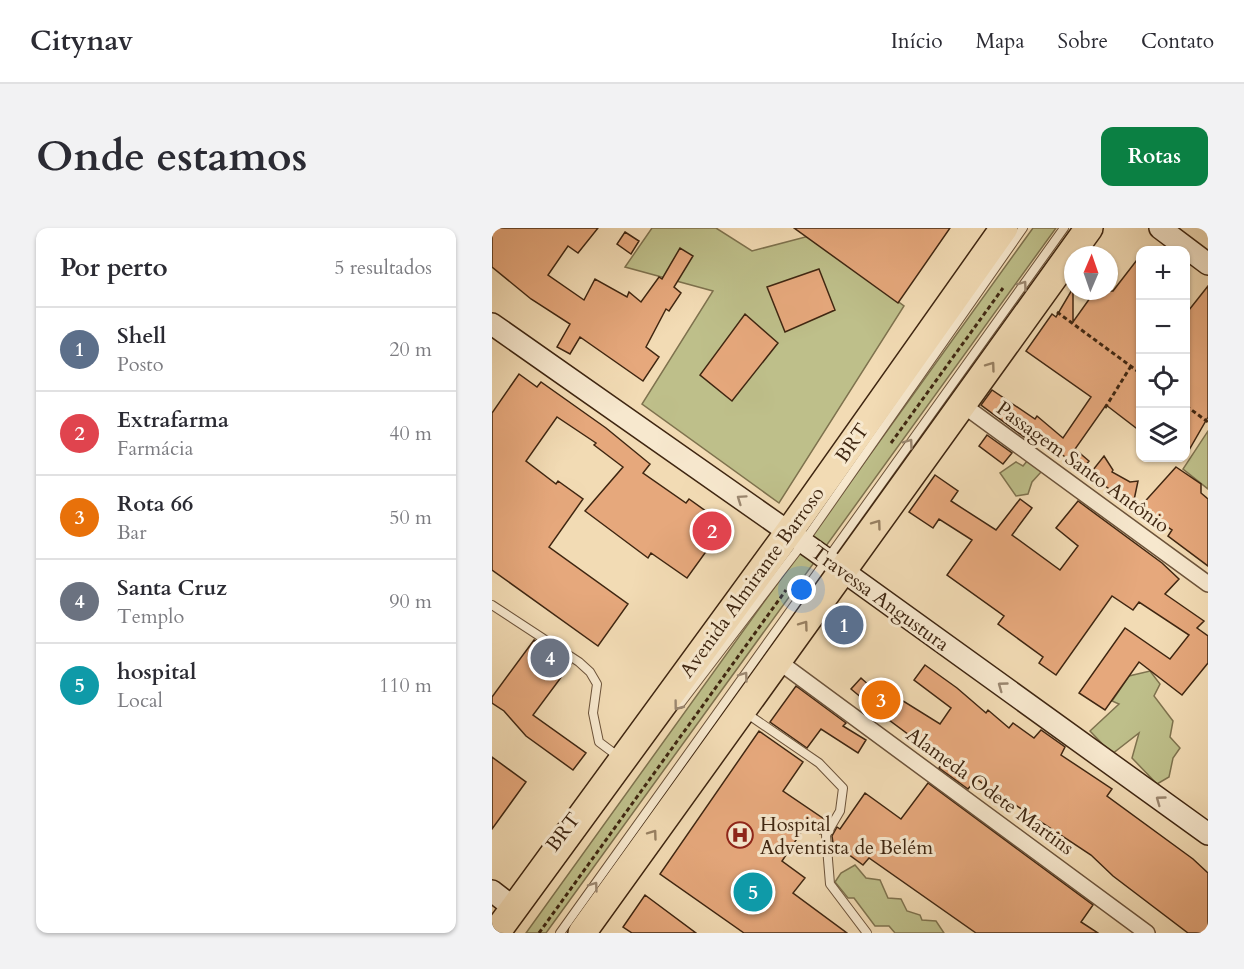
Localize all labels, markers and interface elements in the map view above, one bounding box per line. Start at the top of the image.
text: Citynav [30,22,133,60]
text: Início [891,27,943,56]
text: Mapa [976,27,1025,56]
text: Sobre [1058,27,1108,56]
text: Contato [1141,27,1214,56]
button: Rotas [1101,127,1208,186]
text: Onde estamos [36,128,307,185]
north arrow [1064,246,1118,300]
map controls [1136,246,1190,462]
button: + [1136,246,1190,300]
text: Por perto [60,250,168,285]
text: 5 resultados [334,254,432,281]
one-way arrow [1016,281,1027,292]
button: − [1136,300,1190,354]
text: Shell [117,321,166,351]
text: 1 [74,336,85,363]
text: 20 m [389,336,432,363]
text: Posto [117,351,163,378]
button: locate [1136,354,1190,408]
one-way arrow [984,361,995,372]
street label: Passagem Santo Antônio [991,395,1175,539]
text: Extrafarma [117,405,229,435]
button: layers [1136,408,1190,462]
street label: BRT [829,418,875,468]
text: 2 [74,420,85,447]
text: 40 m [389,420,432,447]
text: Farmácia [117,435,193,462]
one-way arrow [902,439,913,450]
street label: Avenida Almirante Barroso [673,481,831,683]
text: Rota 66 [117,489,193,519]
one-way arrow [736,495,747,506]
text: 3 [74,504,85,531]
text: 50 m [389,504,432,531]
pin: 2 [692,508,732,554]
text: Bar [117,519,147,546]
one-way arrow [870,519,881,530]
street label: Travessa Angustura [805,539,955,658]
text: Santa Cruz [117,573,227,603]
your location [787,575,816,604]
text: 4 [74,588,85,615]
text: 90 m [389,588,432,615]
pin: 1 [824,602,864,648]
text: Templo [117,603,184,630]
one-way arrow [797,621,808,632]
pin: 4 [530,636,570,680]
text: hospital [117,657,196,687]
text: 5 [74,672,85,699]
text: 110 m [379,672,432,699]
one-way arrow [737,672,748,683]
pin: 3 [862,678,900,722]
one-way arrow [998,682,1009,693]
text: Local [117,687,163,714]
one-way arrow [675,700,686,711]
street label: Alameda Odete Martins [901,721,1079,861]
one-way arrow [1156,796,1167,807]
street label: BRT [540,807,587,857]
place label: Hospital Adventista de Belém [760,811,933,861]
hospital icon: Hospital Adventista de Belém [725,820,755,850]
one-way arrow [646,830,657,841]
pin: 5 [734,870,772,914]
one-way arrow [587,881,598,892]

